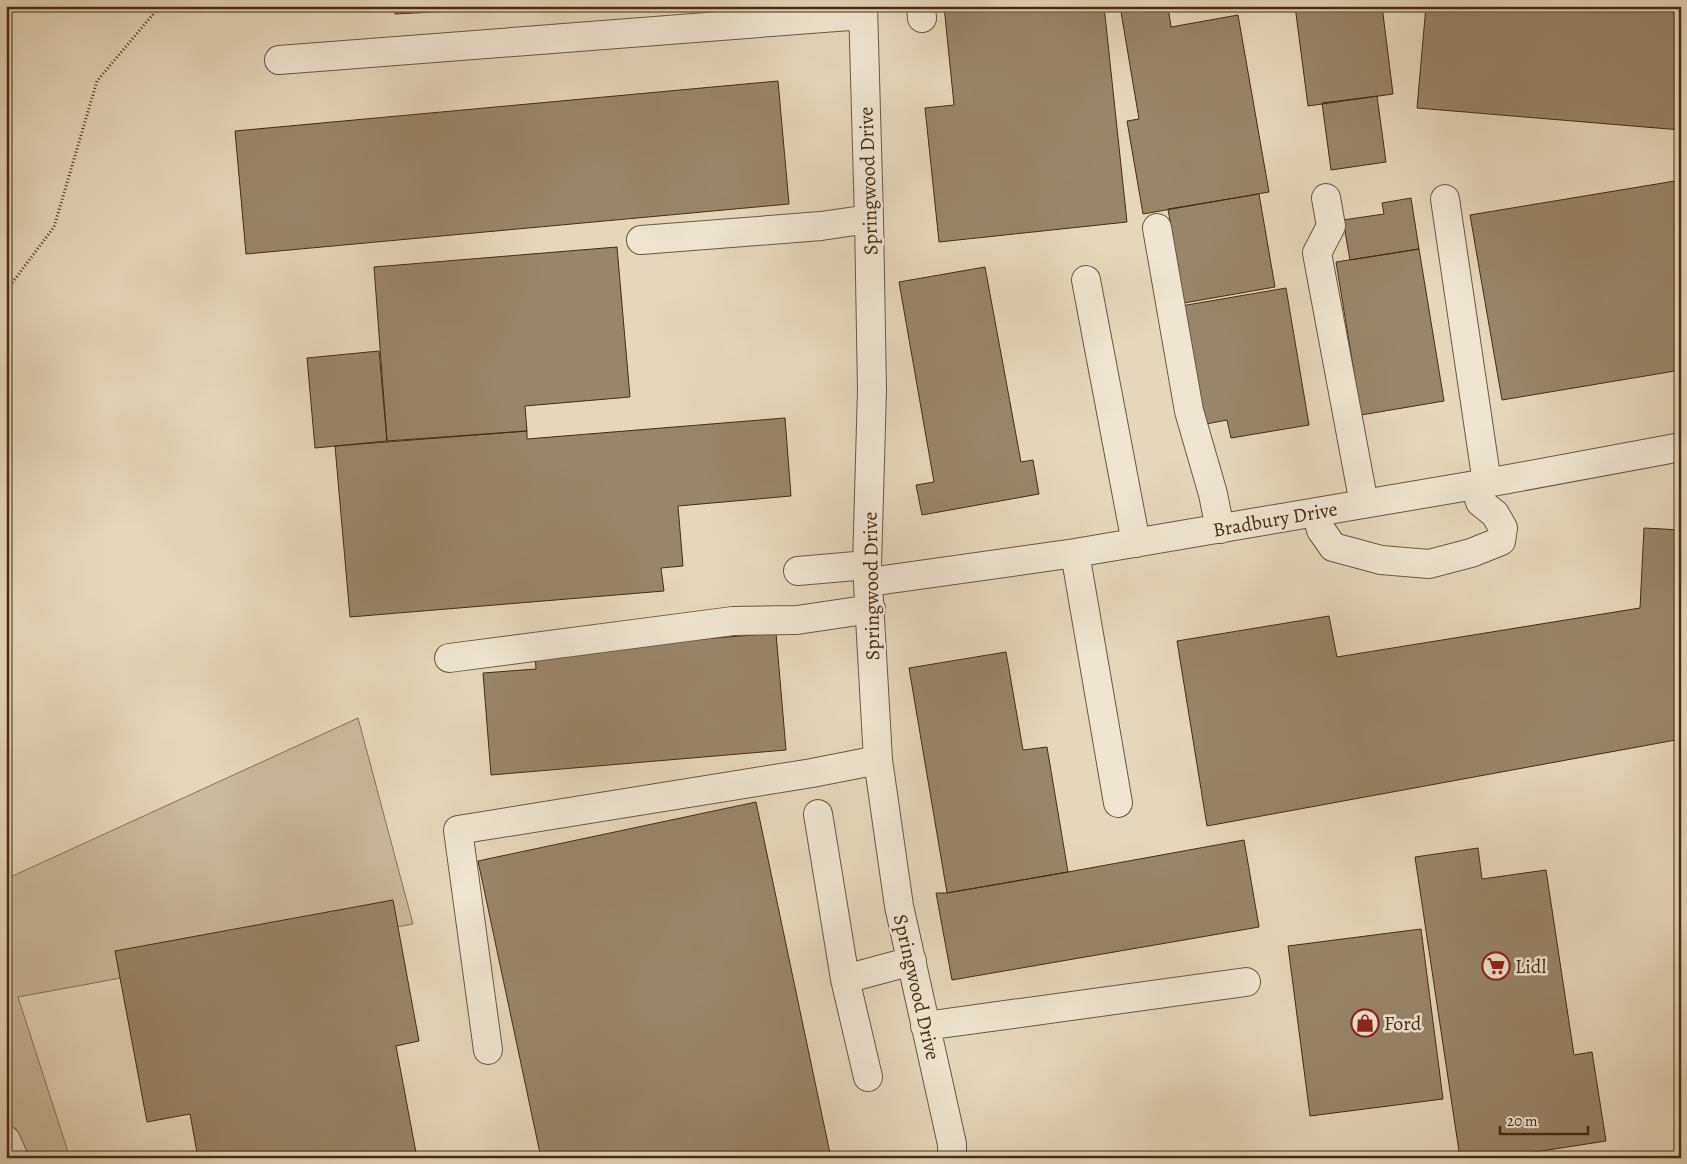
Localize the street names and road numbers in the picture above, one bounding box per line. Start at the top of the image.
street label: Springwood Drive [852,106,885,256]
street label: Bradbury Drive [1211,495,1340,544]
street label: Springwood Drive [857,511,886,661]
street label: Springwood Drive [887,912,946,1063]

